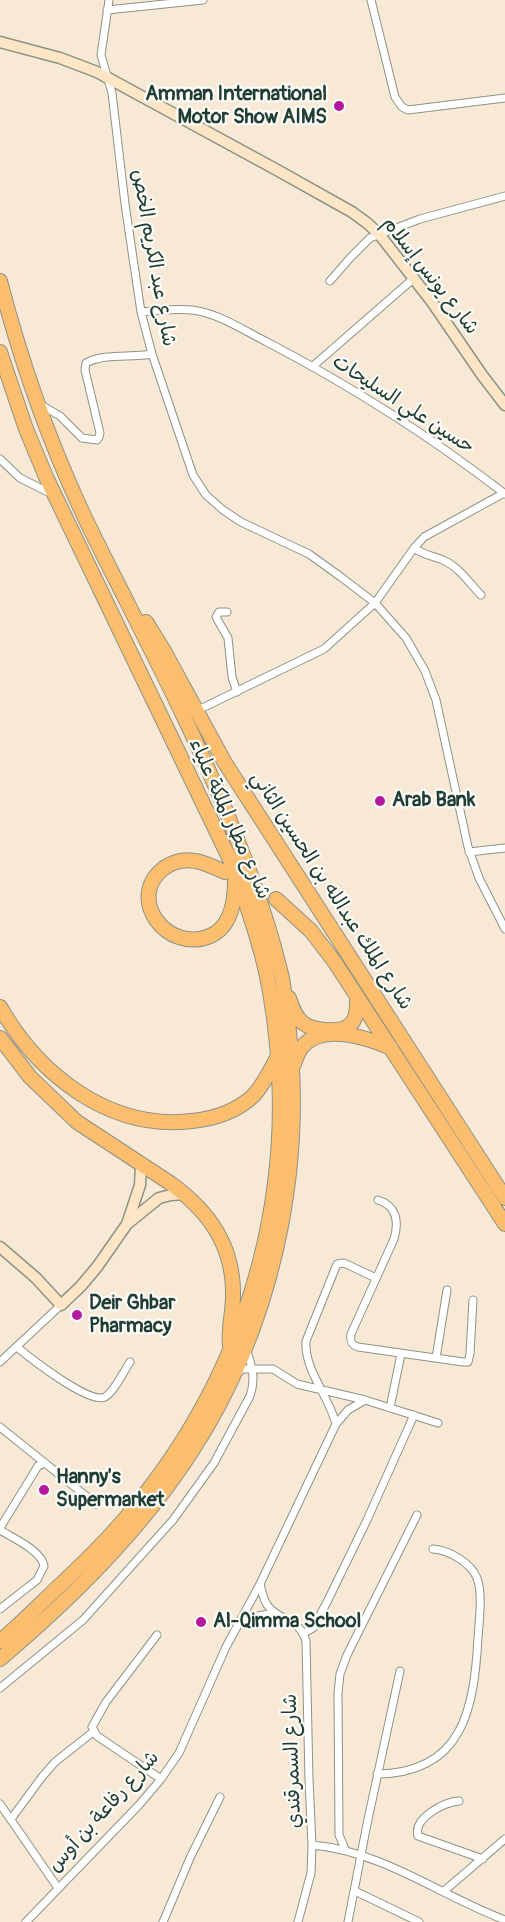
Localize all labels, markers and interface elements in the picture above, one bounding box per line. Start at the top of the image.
place label: Amman International Motor Show AIMS [145,83,327,130]
marker: Amman International Motor Show AIMS [332,99,346,113]
street label: شارع عبد الكريم الخص [126,167,180,349]
street label: شارع يونس إسلام [377,212,483,340]
street label: حسين علي السليحات [327,350,479,460]
street label: شارع مطار الملكة علياء [183,735,275,903]
street label: شارع الملك عبدالله بن الحسين الثاني [245,767,417,1015]
place label: Arab Bank [392,789,475,813]
marker: Arab Bank [373,794,387,808]
place label: Deir Ghbar Pharmacy [89,1292,175,1339]
marker: Deir Ghbar Pharmacy [70,1308,84,1322]
place label: Hanny's Supermarket [56,1466,165,1513]
marker: Hanny's Supermarket [37,1483,51,1497]
place label: Al-Qimma School [213,1610,361,1634]
marker: Al-Qimma School [194,1615,208,1629]
street label: شارع السمرقندي [279,1693,307,1829]
street label: شارع رفاعة بن أوس [43,1746,165,1878]

